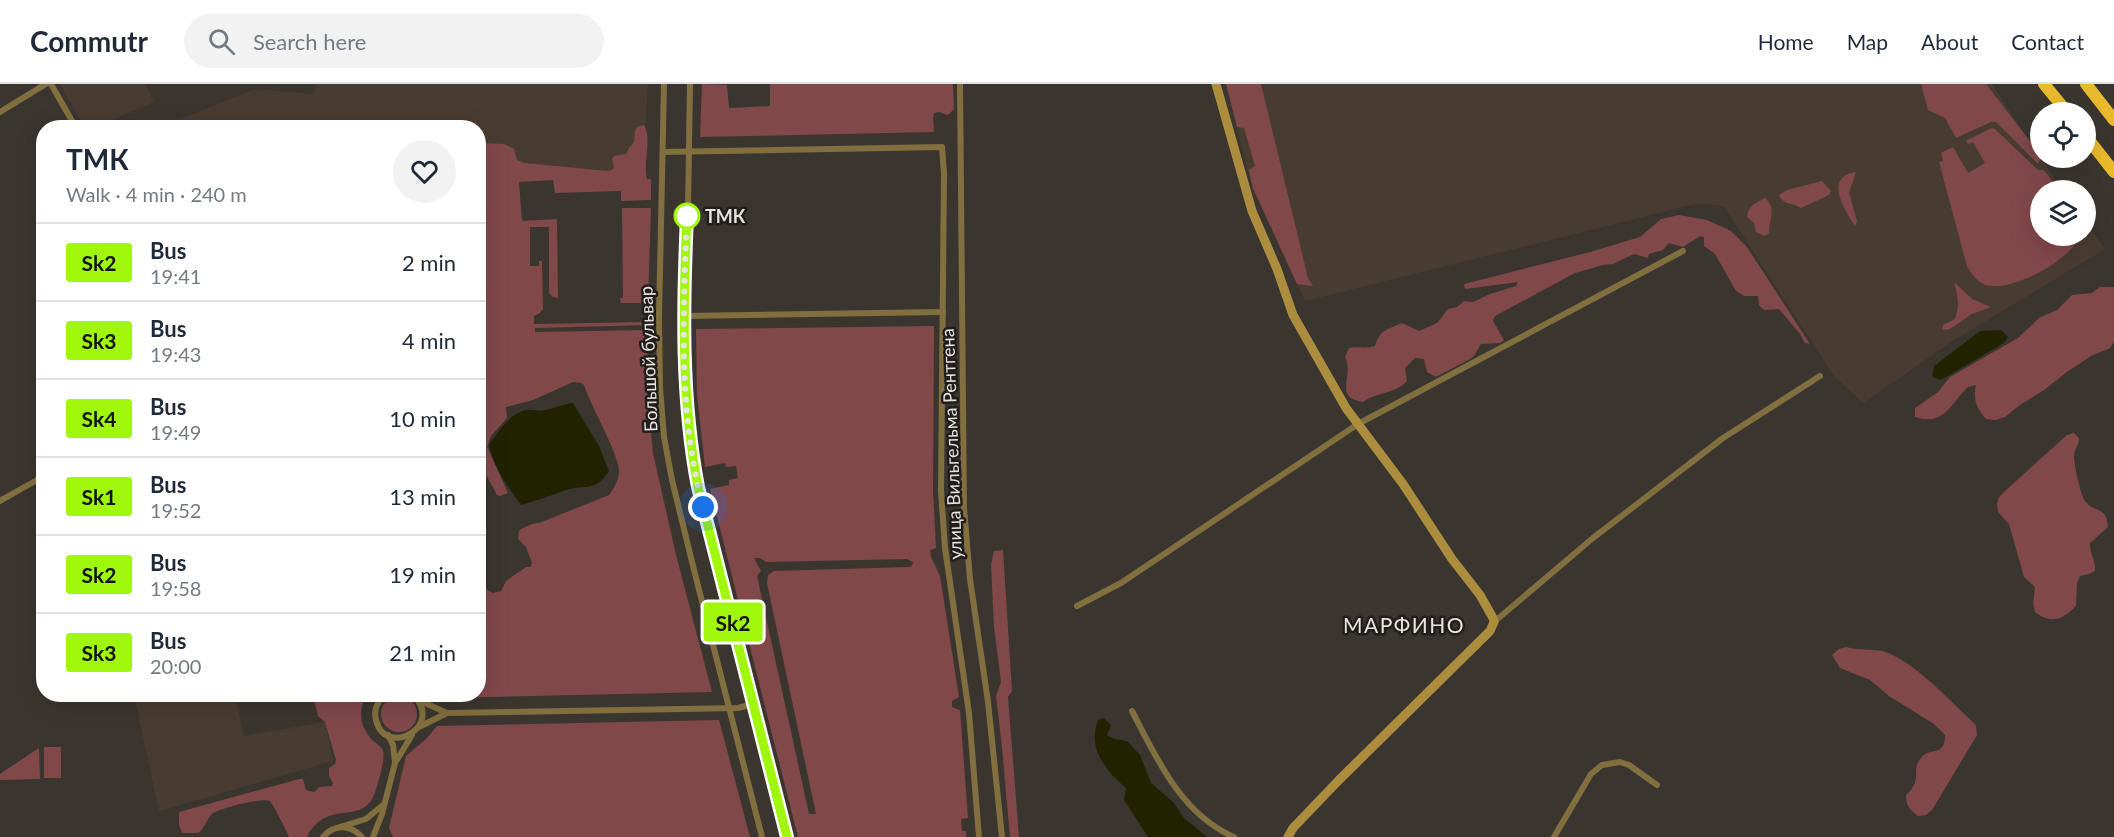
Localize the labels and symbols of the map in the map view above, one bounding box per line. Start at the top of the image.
marker: ТМК [674,203,700,229]
place label: ТМК [705,205,746,227]
street label: Большой бульвар [634,286,662,432]
street label: улица Вильгельма Рентгена [936,328,966,560]
your location [688,492,718,522]
line badge: Sk2 [698,602,768,642]
district label: МАРФИНО [1343,612,1465,637]

